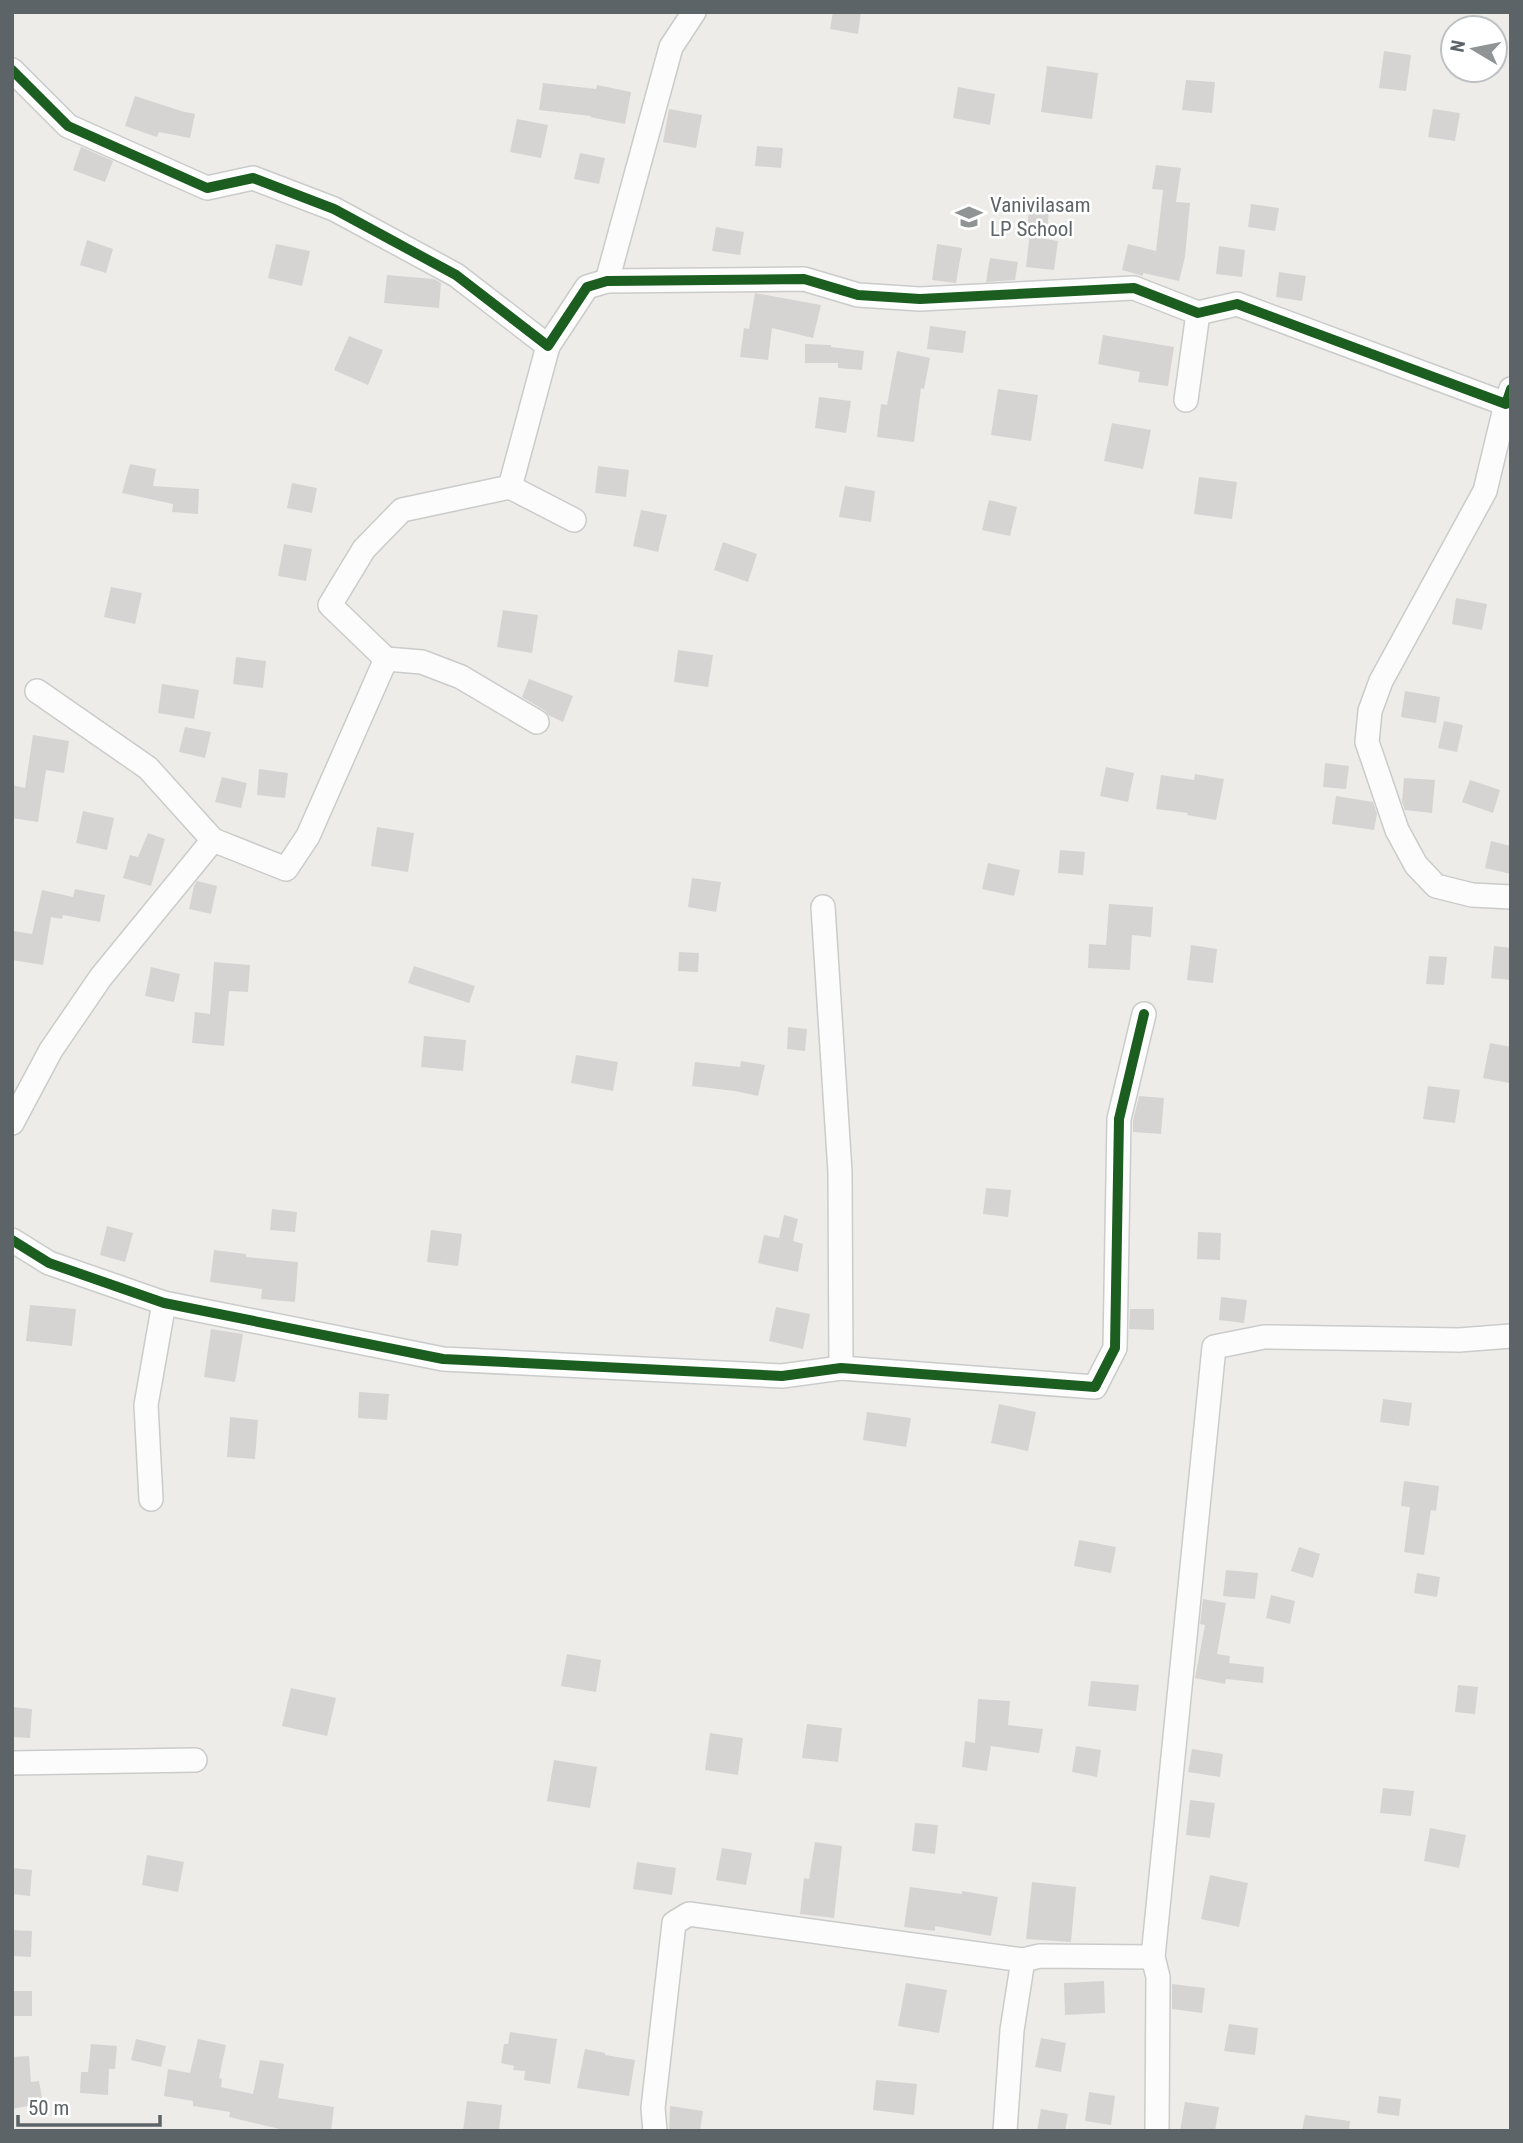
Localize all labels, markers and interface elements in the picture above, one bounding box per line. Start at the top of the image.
north arrow [1439,14,1509,84]
text: N [1445,38,1470,54]
place label: Vanivilasam LP School [990,193,1090,241]
school or university icon: Vanivilasam LP School [954,202,984,232]
scale bar [18,2084,159,2128]
text: 50 m [28,2096,69,2120]

